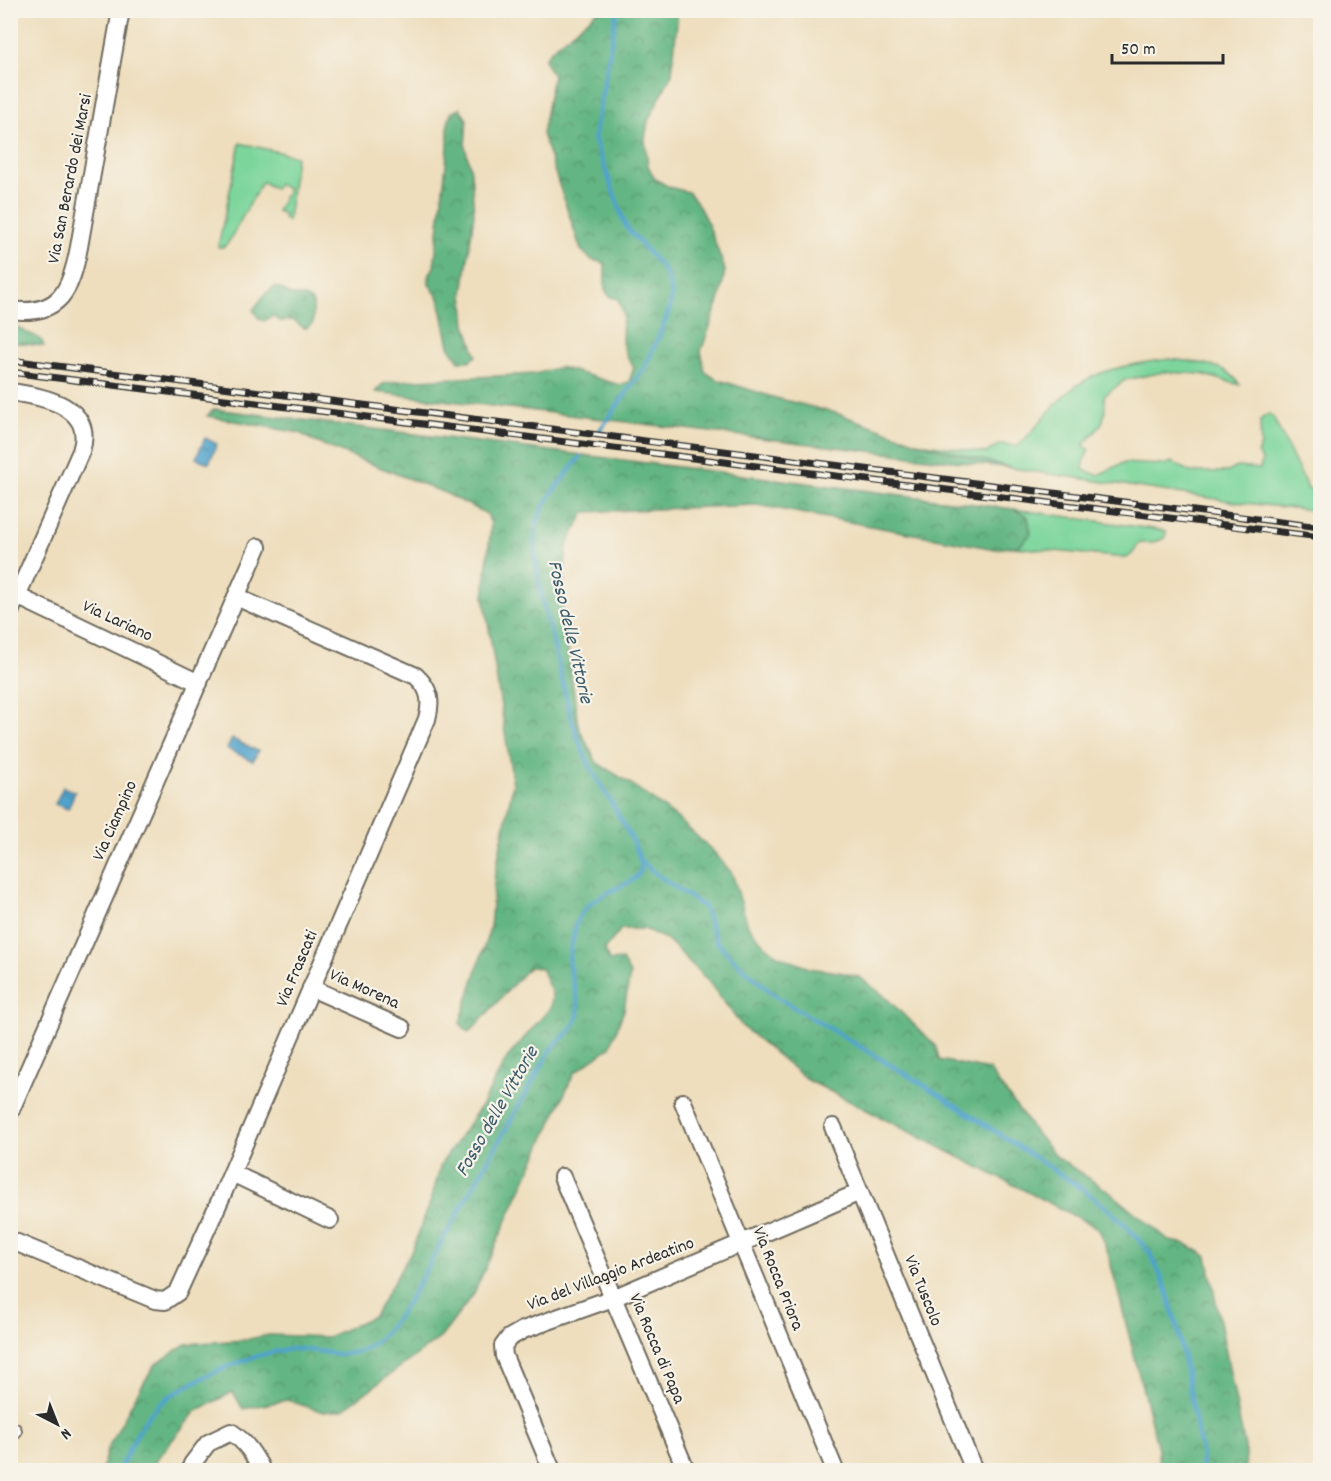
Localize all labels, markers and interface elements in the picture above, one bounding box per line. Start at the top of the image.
scale bar [1112,27,1223,65]
text: 50 m [1121,38,1156,63]
street label: Via San Berardo dei Marsi [42,92,100,266]
water label: Fosso delle Vittorie [539,558,599,707]
street label: Via Lariano [78,595,156,649]
street label: Via Ciampino [87,777,145,865]
street label: Via Frascati [271,927,325,1011]
street label: Via Morena [325,963,404,1017]
water label: Fosso delle Vittorie [449,1041,547,1182]
street label: Via Rocca Priora [745,1224,809,1335]
street label: Via del Villaggio Ardeatino [524,1232,698,1318]
street label: Via Tuscolo [896,1252,948,1330]
street label: Via Rocca di Papa [622,1290,691,1408]
north arrow [27,1394,87,1454]
text: N [55,1422,76,1445]

